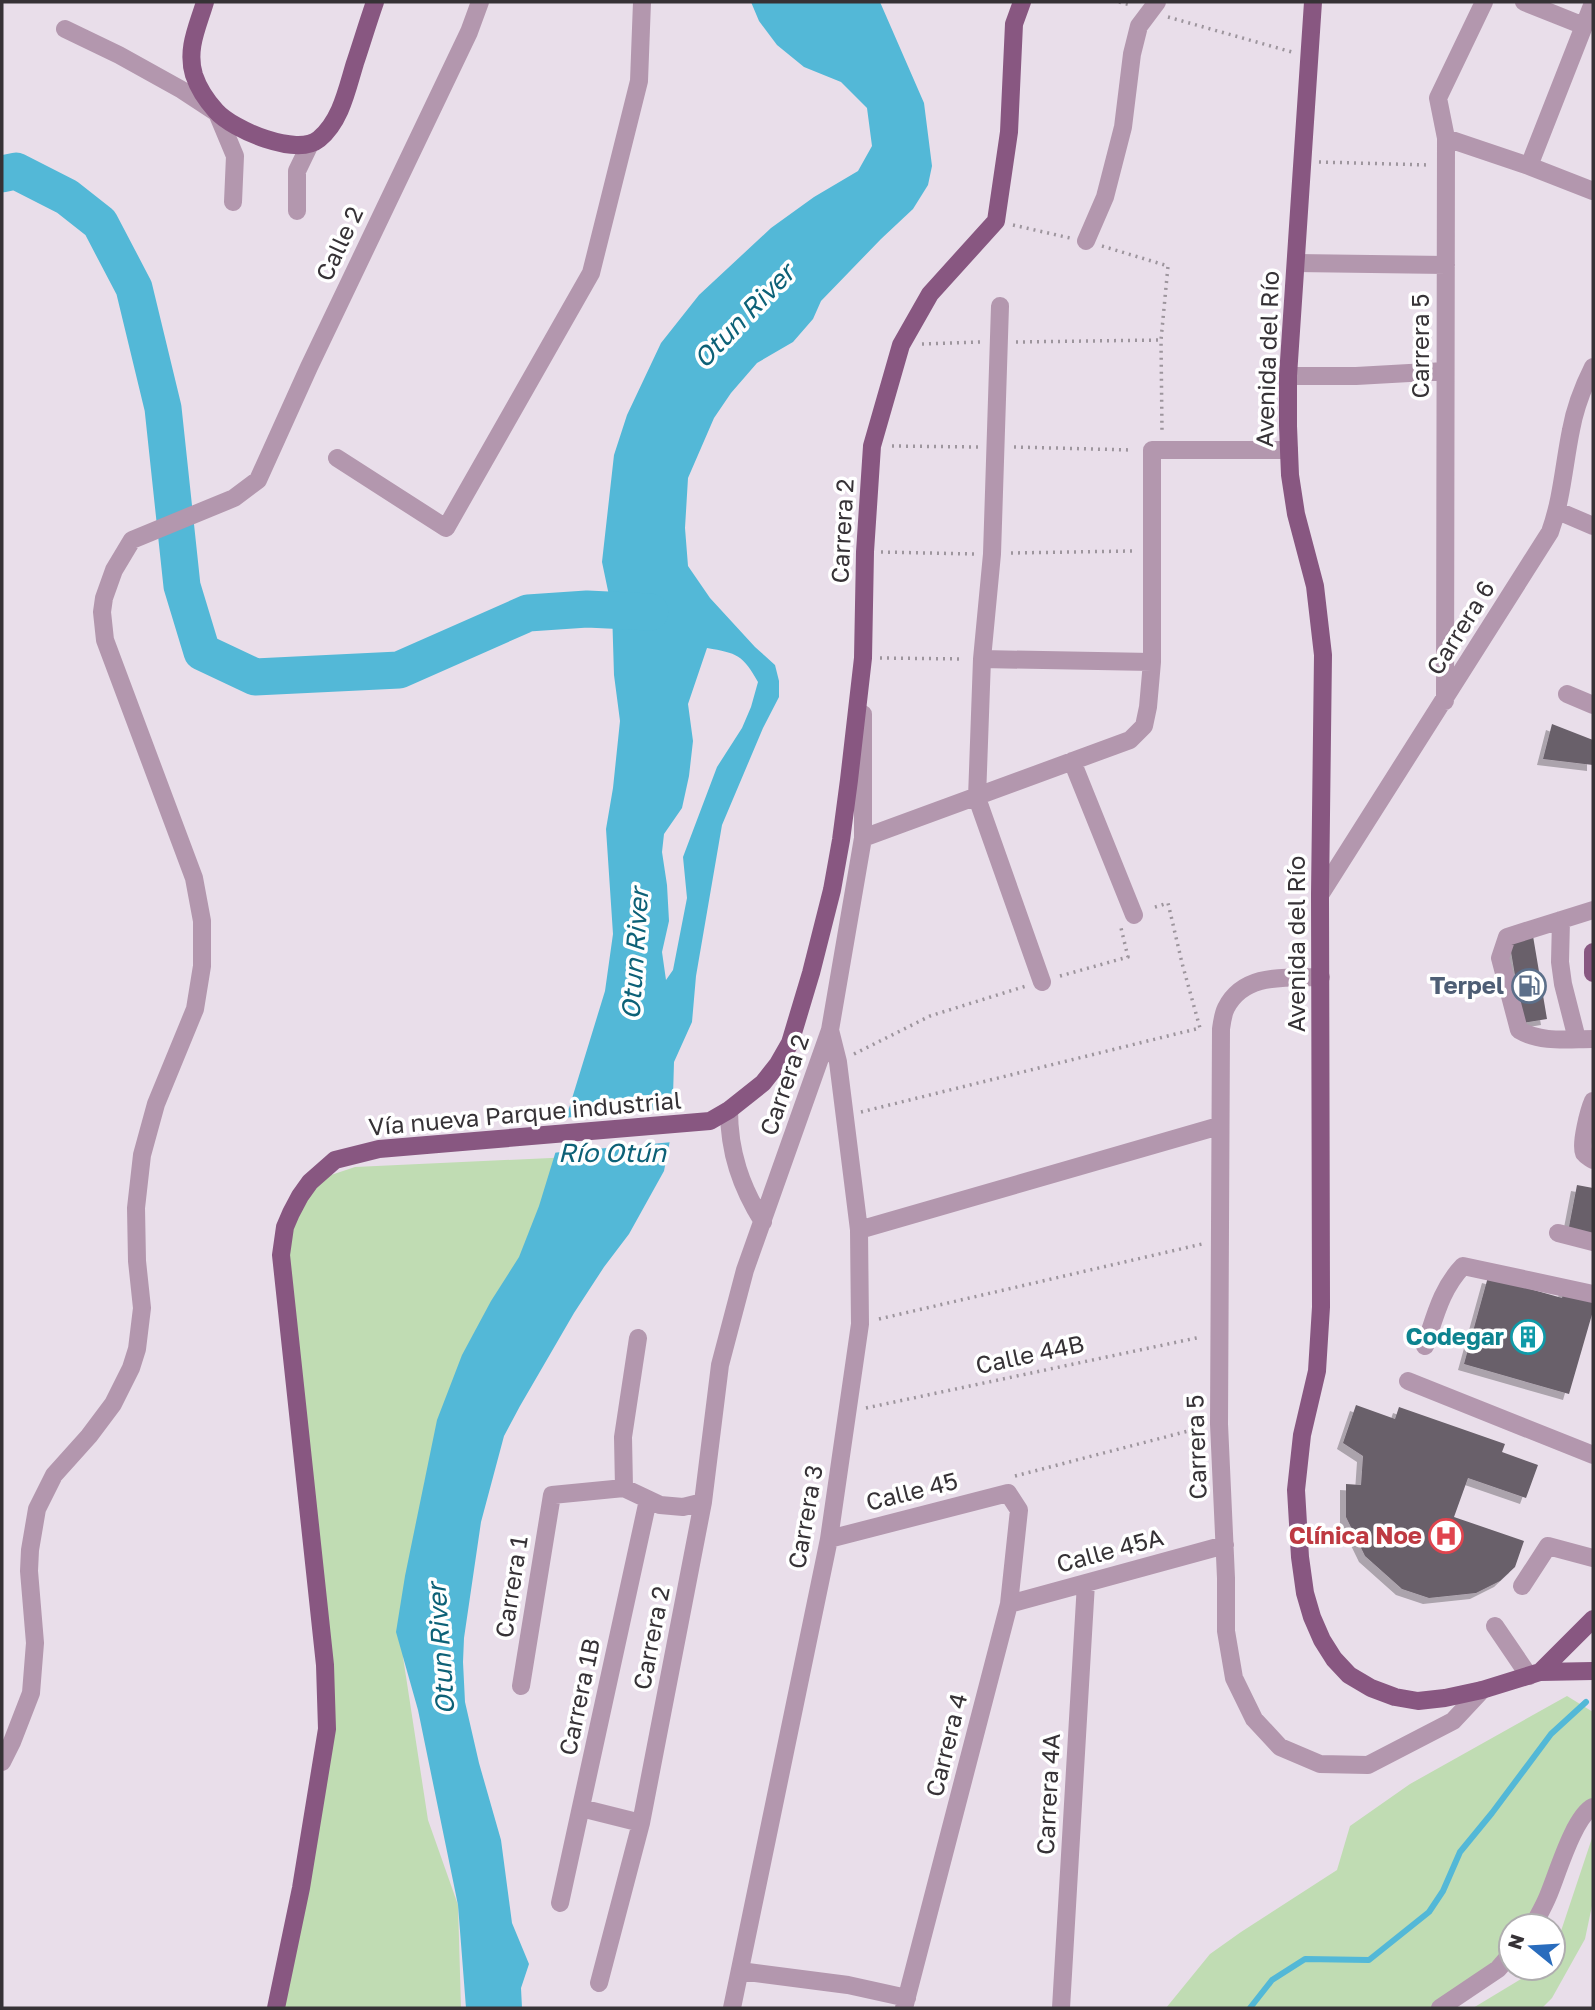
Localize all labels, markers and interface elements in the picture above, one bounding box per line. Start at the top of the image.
street label: Calle 2 [309,202,368,285]
water label: Otun River [687,255,803,374]
street label: Avenida del Río [1249,270,1284,448]
street label: Carrera 5 [1405,294,1434,398]
street label: Carrera 2 [824,478,859,584]
street label: Carrera 6 [1419,575,1500,680]
street label: Avenida del Río [1281,856,1310,1032]
water label: Otun River [614,883,655,1021]
fuel station icon: Terpel [1510,967,1548,1005]
place label: Terpel [1430,970,1504,999]
street label: Carrera 2 [753,1030,814,1139]
street label: Vía nueva Parque industrial [367,1084,683,1141]
water label: Río Otún [558,1137,667,1168]
building icon: Codegar [1509,1318,1547,1356]
place label: Codegar [1406,1321,1504,1350]
street label: Calle 44B [973,1328,1087,1379]
street label: Carrera 5 [1179,1394,1212,1500]
street label: Carrera 3 [781,1463,828,1571]
street label: Calle 45 [863,1465,960,1516]
hospital icon: Clínica Noe [1427,1517,1465,1555]
place label: Clínica Noe [1289,1520,1422,1549]
street label: Calle 45A [1053,1521,1166,1578]
street label: Carrera 1 [488,1534,533,1640]
water label: Otun River [420,1578,461,1716]
street label: Carrera 2 [626,1583,675,1692]
street label: Carrera 1B [552,1636,605,1758]
street label: Carrera 4 [919,1690,972,1799]
street label: Carrera 4A [1030,1732,1065,1855]
north arrow [1497,1912,1567,1982]
text: N [1502,1931,1529,1952]

